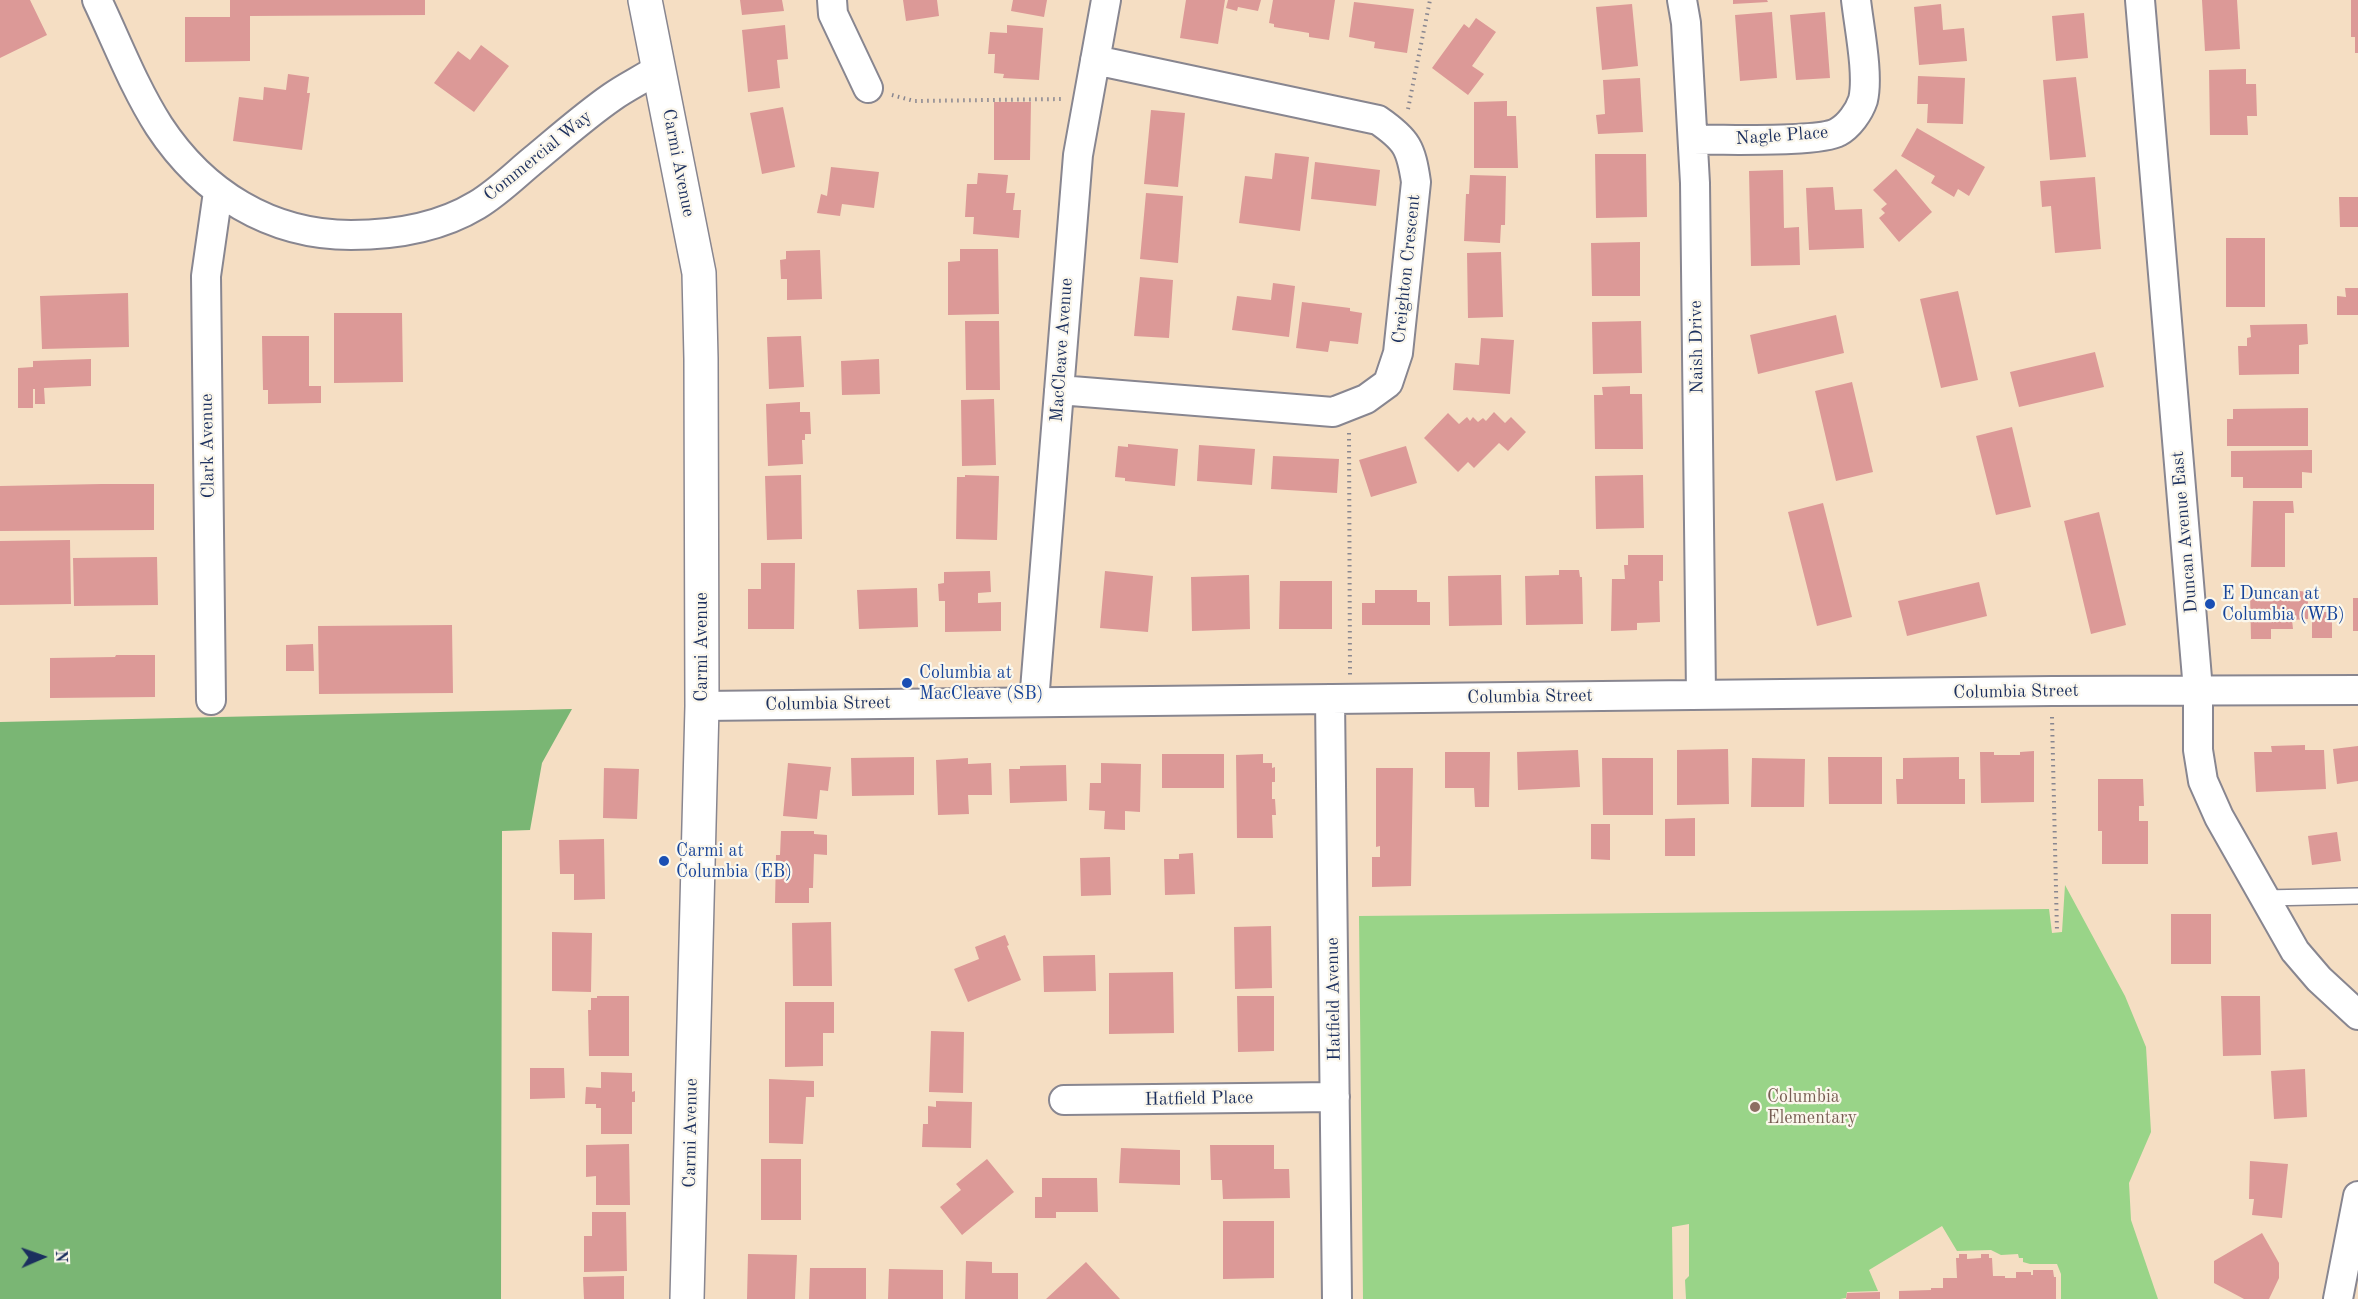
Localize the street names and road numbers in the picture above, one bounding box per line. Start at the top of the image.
street label: Commercial Way [480,106,596,206]
street label: Carmi Avenue [657,107,699,219]
street label: Nagle Place [1735,122,1829,150]
street label: Creighton Crescent [1388,193,1426,345]
street label: MacCleave Avenue [1046,277,1078,423]
street label: Naish Drive [1685,300,1709,394]
street label: Clark Avenue [196,393,220,499]
street label: Duncan Avenue East [2167,450,2203,614]
street label: Carmi Avenue [691,592,713,702]
street label: Columbia Street [1953,680,2079,704]
street label: Columbia Street [1467,685,1593,709]
street label: Columbia Street [765,692,891,716]
street label: Hatfield Avenue [1322,937,1346,1061]
street label: Carmi Avenue [679,1078,703,1188]
street label: Hatfield Place [1145,1087,1253,1111]

